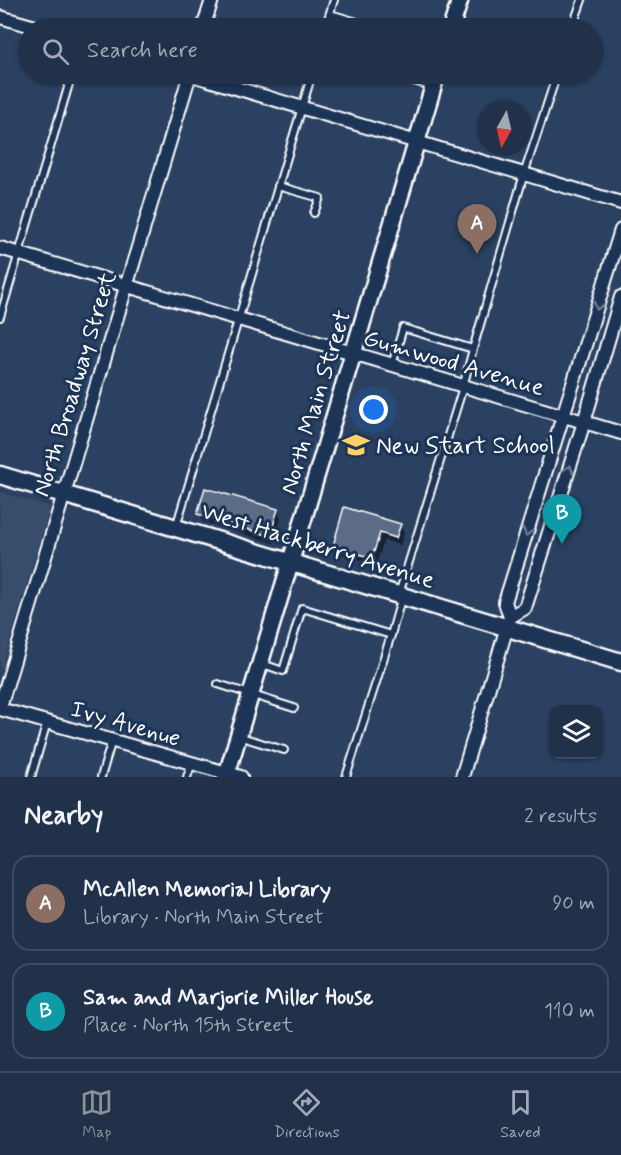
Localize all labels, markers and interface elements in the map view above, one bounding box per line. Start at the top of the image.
search box [18,18,603,84]
icon: search [39,35,72,68]
text: Search here [87,37,198,65]
north arrow [477,102,531,156]
pin: A [458,204,496,254]
street label: North Broadway Street [26,268,124,501]
one-way arrow [593,300,605,311]
street label: North Main Street [274,307,359,498]
street label: Gumwood Avenue [360,323,548,404]
your location [359,395,388,424]
school or university icon: New Start School [341,430,371,460]
place label: New Start School [376,431,555,462]
one-way arrow [562,464,574,475]
pin: B [542,494,582,544]
street label: West Hackberry Avenue [197,496,438,597]
one-way arrow [522,526,534,537]
street label: Ivy Avenue [67,694,184,755]
map controls [549,705,603,759]
button: layers [549,705,603,759]
text: Nearby [24,799,103,833]
text: 2 results [524,803,597,830]
text: McAllen Memorial Library [83,876,331,904]
text: A [39,890,52,917]
text: 90 m [552,890,595,917]
text: Library · North Main Street [83,904,323,931]
text: Sam and Marjorie Miller House [83,984,373,1012]
text: B [39,998,52,1025]
text: 110 m [544,998,595,1025]
text: Place · North 15th Street [83,1012,293,1039]
tab: Map [80,1086,113,1143]
tab: Directions [274,1086,340,1143]
tab: Saved [500,1086,541,1143]

